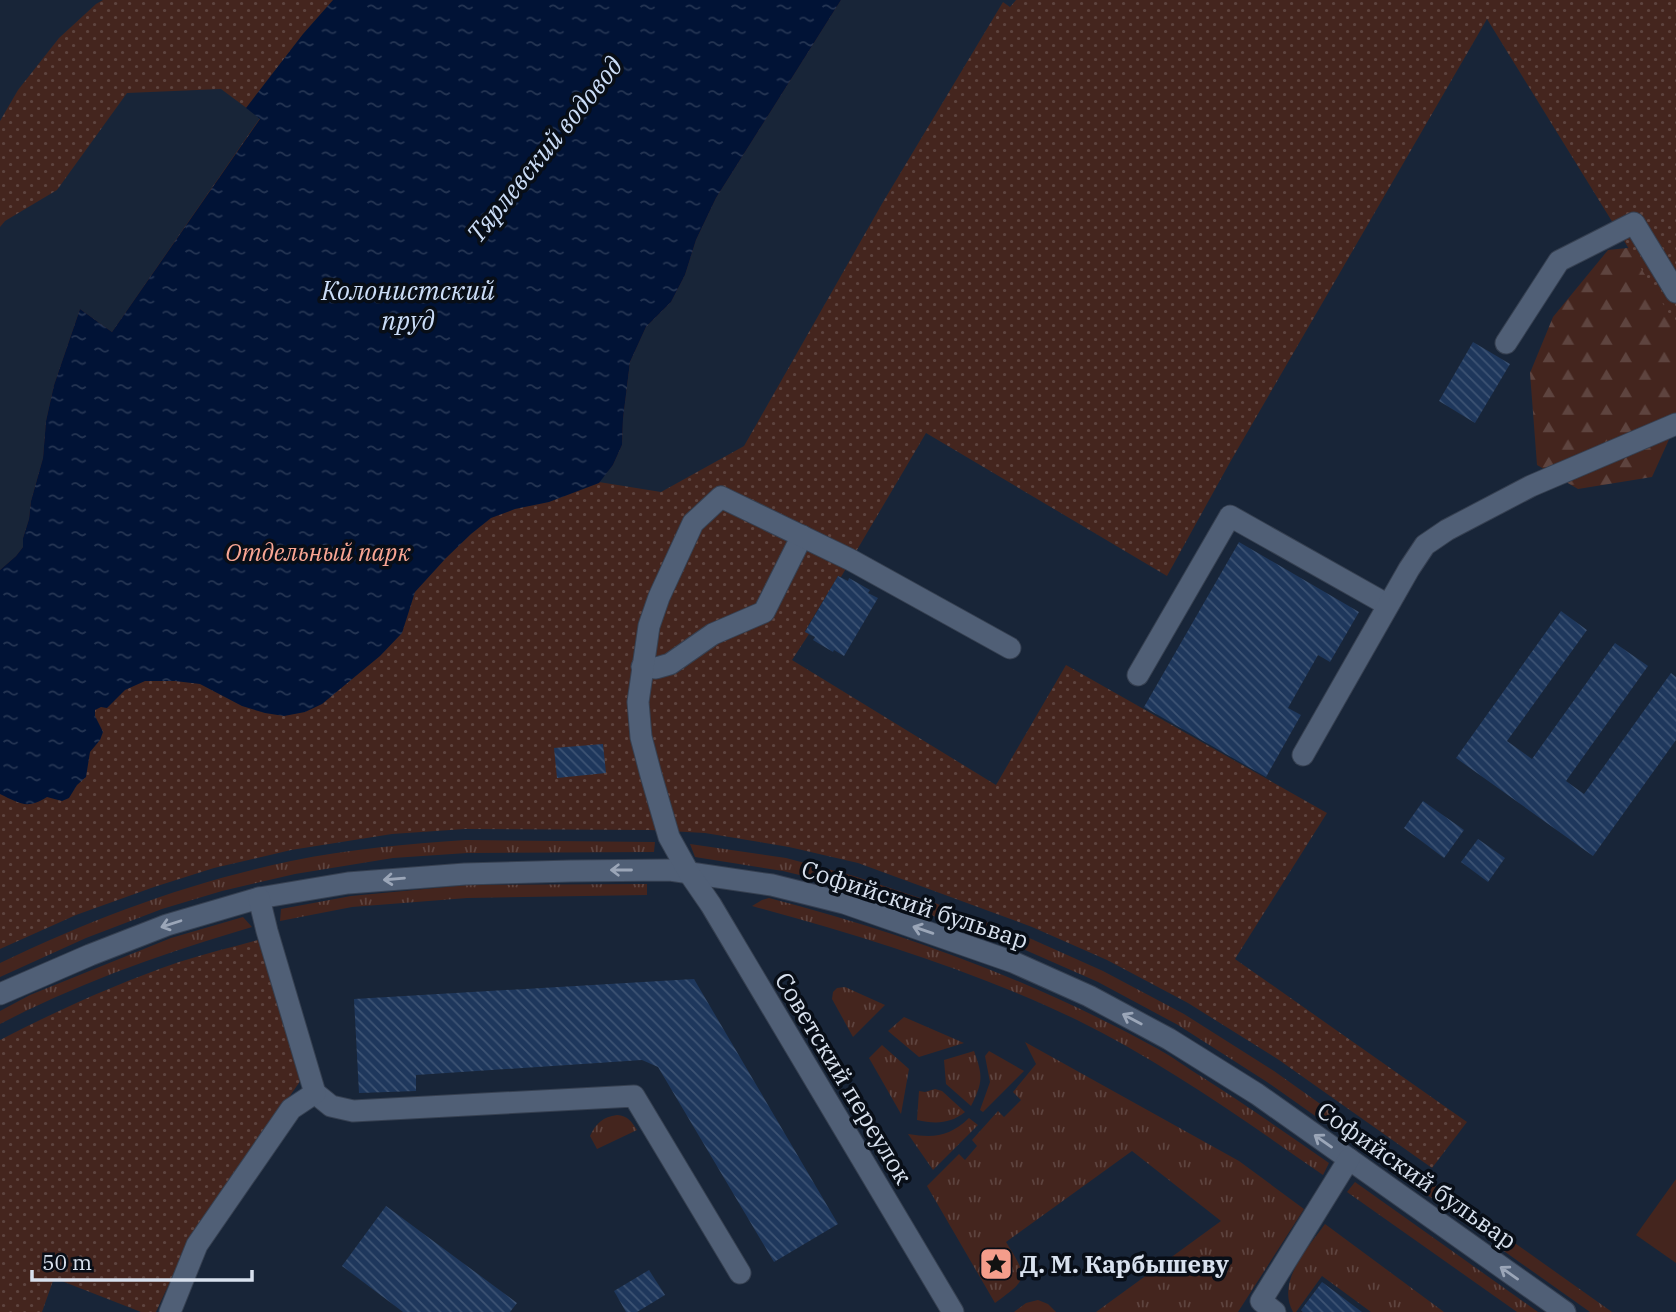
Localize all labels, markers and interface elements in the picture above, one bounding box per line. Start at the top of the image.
water label: Тярлевский водовод [458,49,630,249]
water label: Колонистский пруд [320,273,495,337]
park label: Отдельный парк [225,536,411,568]
street label: Софийский бульвар [798,852,1032,956]
one-way arrow [610,863,633,877]
one-way arrow [383,873,406,886]
one-way arrow [161,918,183,931]
one-way arrow [912,923,934,936]
street label: Советский переулок [768,966,920,1190]
one-way arrow [1122,1011,1143,1025]
street label: Софийский бульвар [1311,1094,1523,1256]
one-way arrow [1314,1134,1333,1148]
scale bar [32,1238,252,1282]
place icon: Д. М. Карбышеву [977,1245,1015,1283]
text: 50 m [42,1248,92,1276]
place label: Д. М. Карбышеву [1020,1248,1229,1280]
one-way arrow [1500,1265,1519,1280]

